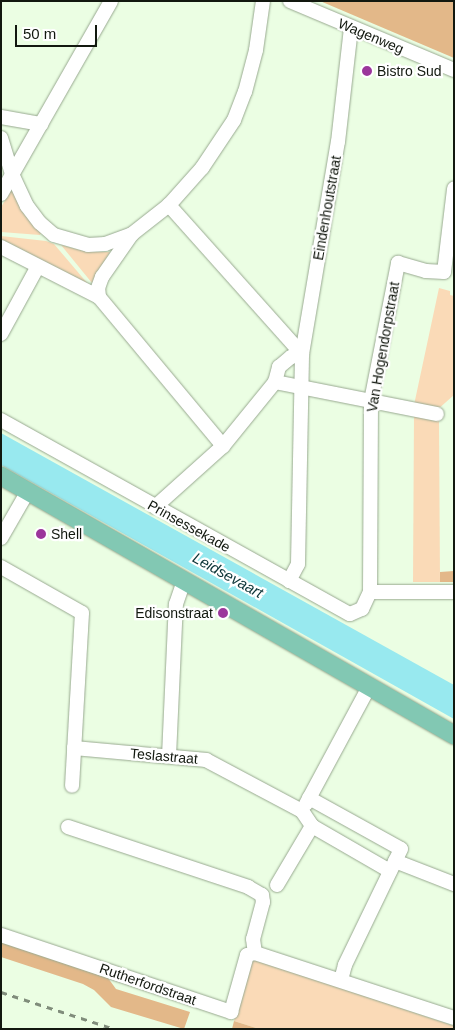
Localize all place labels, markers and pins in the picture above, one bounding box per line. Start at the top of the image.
place label: Bistro Sud [377,63,442,79]
marker: Bistro Sud [361,65,373,77]
place label: Shell [51,526,82,542]
marker: Shell [35,528,47,540]
place label: Edisonstraat [135,605,213,621]
marker: Edisonstraat [217,607,229,619]

